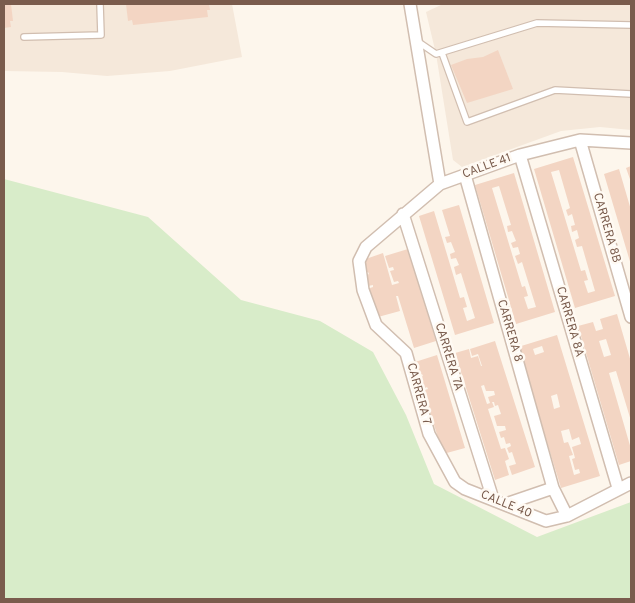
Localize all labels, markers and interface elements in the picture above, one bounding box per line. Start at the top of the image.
street label: CALLE 41 [461,152,513,182]
street label: CARRERA 8B [589,191,623,265]
street label: CARRERA 8A [552,285,586,359]
street label: CARRERA 8 [493,298,525,364]
street label: CARRERA 7A [431,321,465,393]
street label: CARRERA 7 [403,362,433,426]
street label: CALLE 40 [478,488,534,522]

